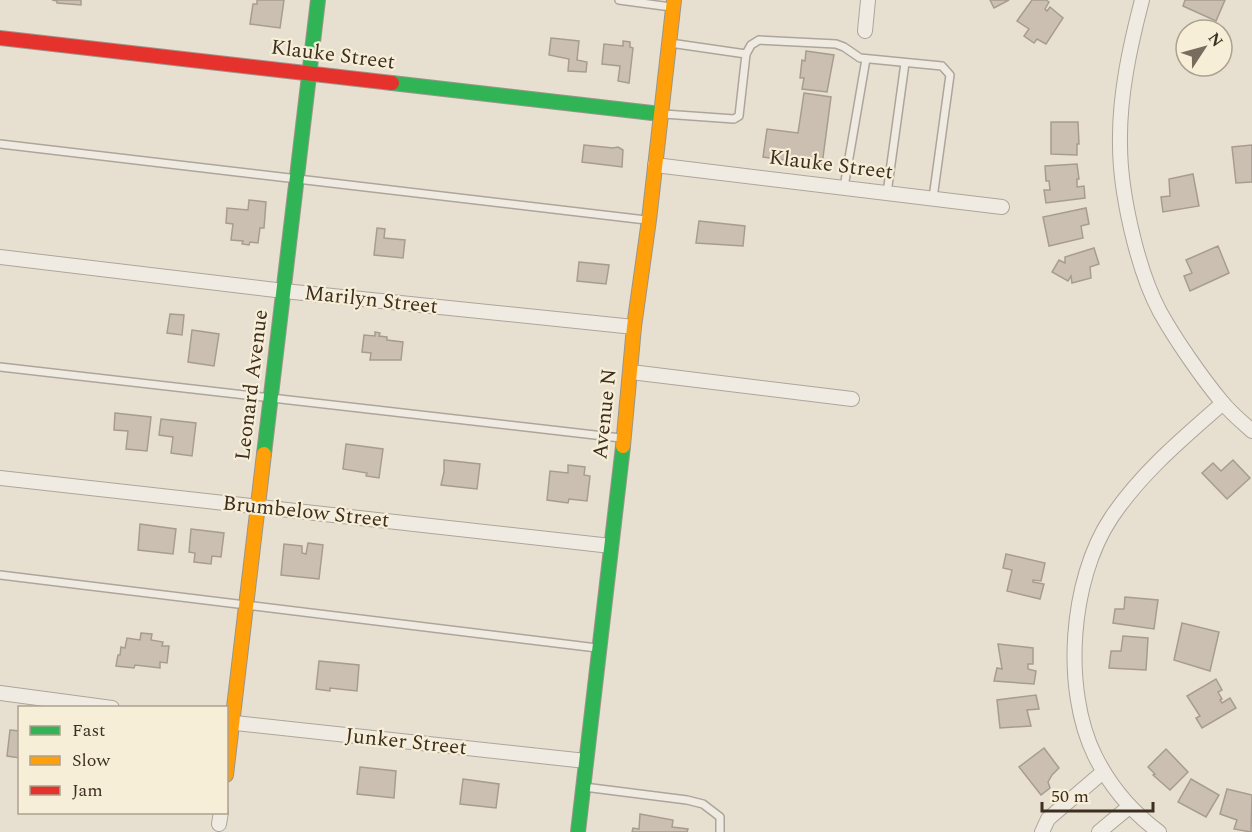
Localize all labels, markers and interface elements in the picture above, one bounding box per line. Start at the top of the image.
north arrow [1174,18,1234,78]
text: N [1202,27,1229,52]
street label: Klauke Street [269,32,397,78]
street label: Klauke Street [767,142,895,188]
street label: Marilyn Street [303,277,439,323]
street label: Leonard Avenue [227,308,277,462]
street label: Avenue N [584,367,626,461]
street label: Brumbelow Street [221,487,391,537]
legend [18,706,228,814]
text: Fast [72,717,105,744]
street label: Junker Street [344,720,468,764]
text: Slow [72,747,111,774]
scale bar [1042,775,1153,813]
text: Jam [72,777,103,804]
text: 50 m [1051,783,1089,810]

